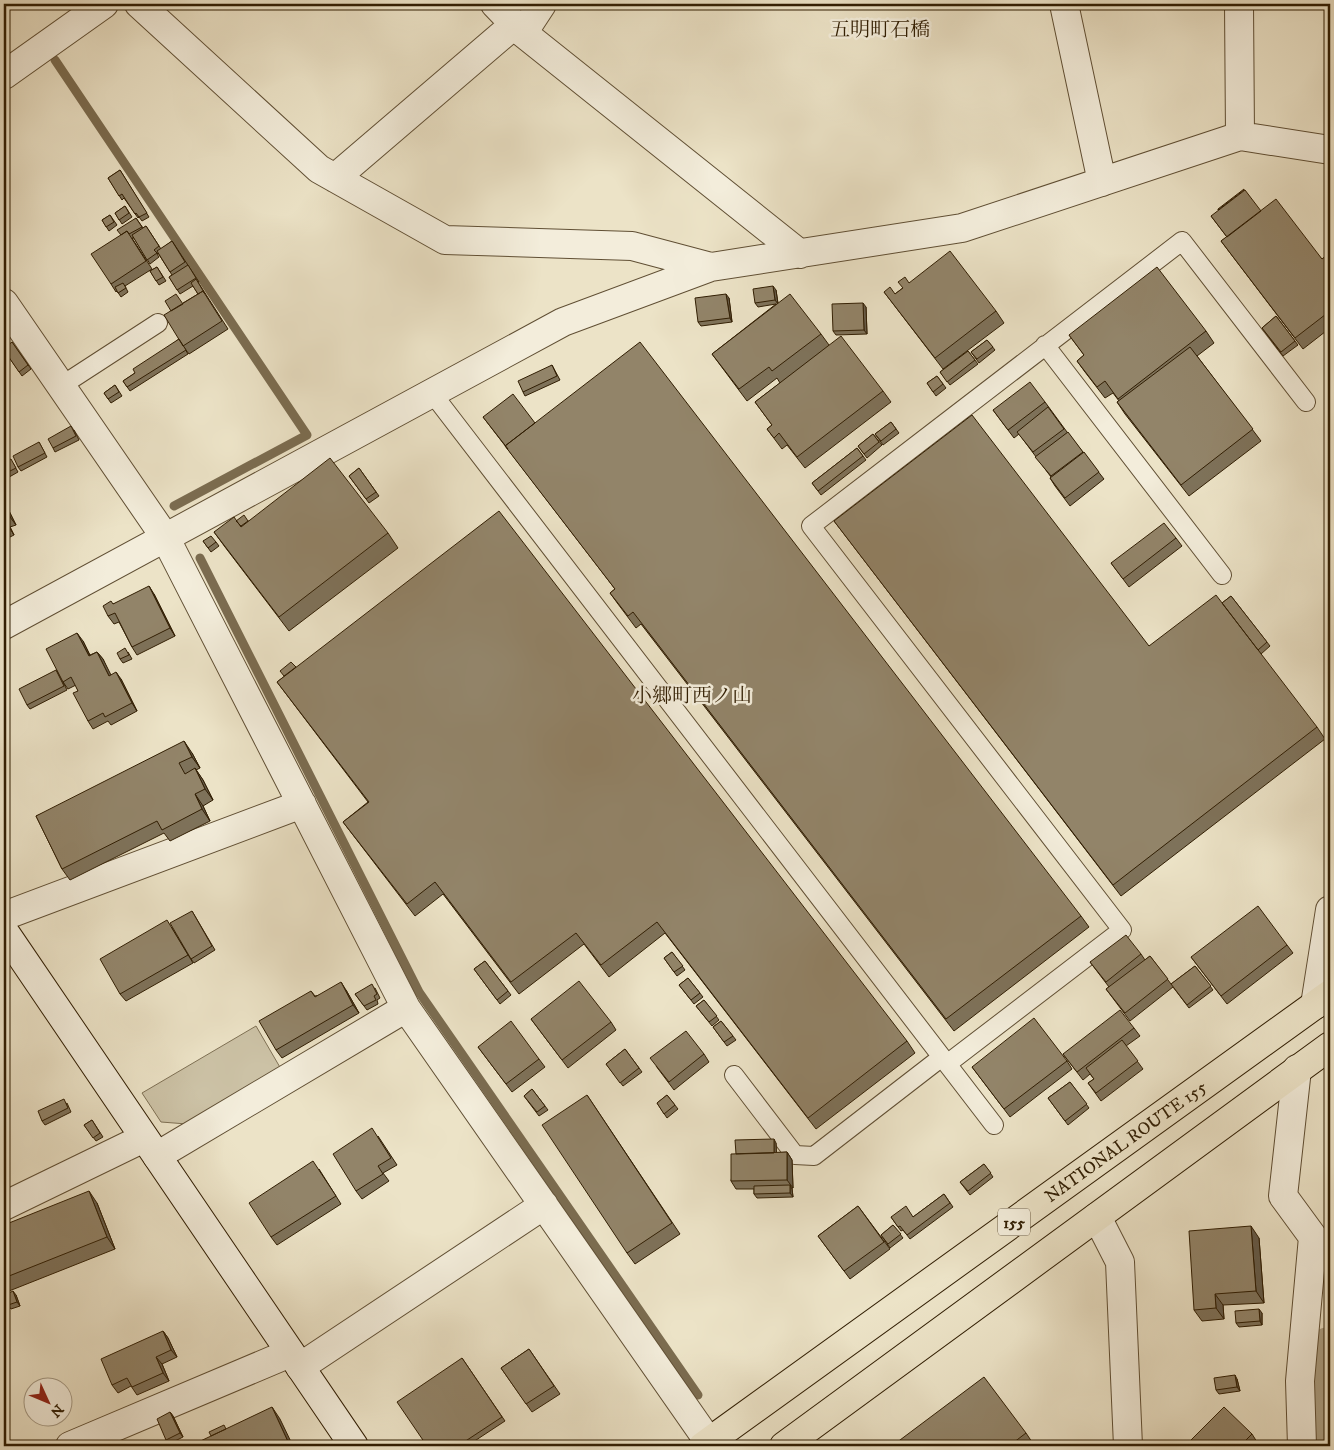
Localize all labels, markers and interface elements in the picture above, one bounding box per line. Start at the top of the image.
district label: 五明町石橋 [830,18,930,43]
district label: 小郷町西ノ山 [632,684,752,709]
street label: NATIONAL ROUTE 155 [1041,1076,1212,1208]
road number: 155 [998,1208,1030,1236]
north arrow [22,1378,72,1428]
text: N [46,1400,67,1421]

